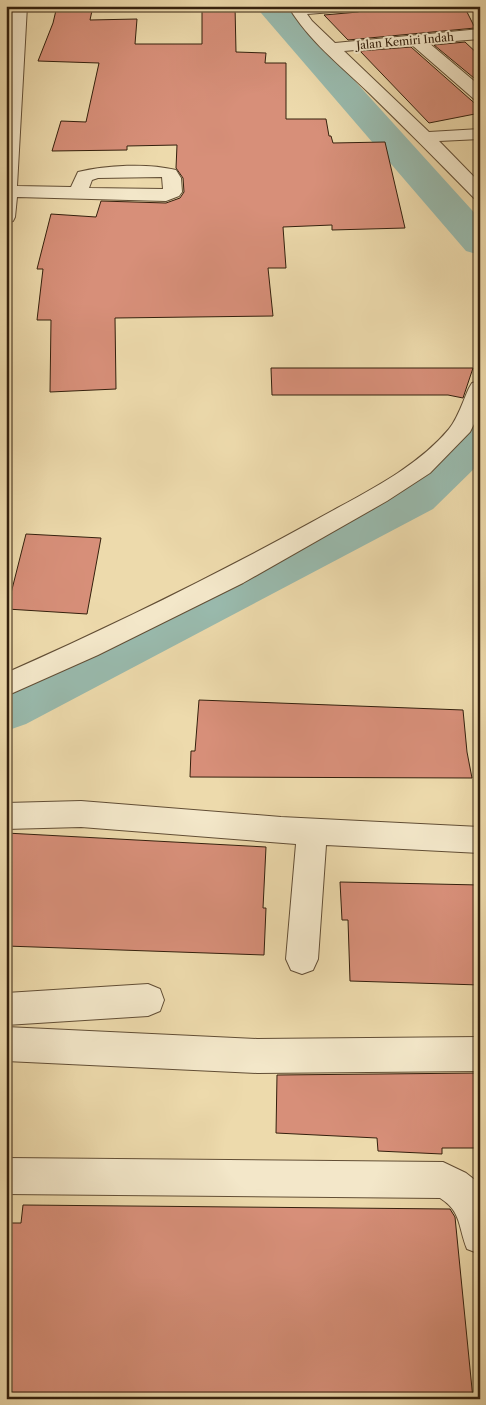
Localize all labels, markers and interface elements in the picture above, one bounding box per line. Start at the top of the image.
street label: Jalan Kemiri Indah [354,30,454,52]

